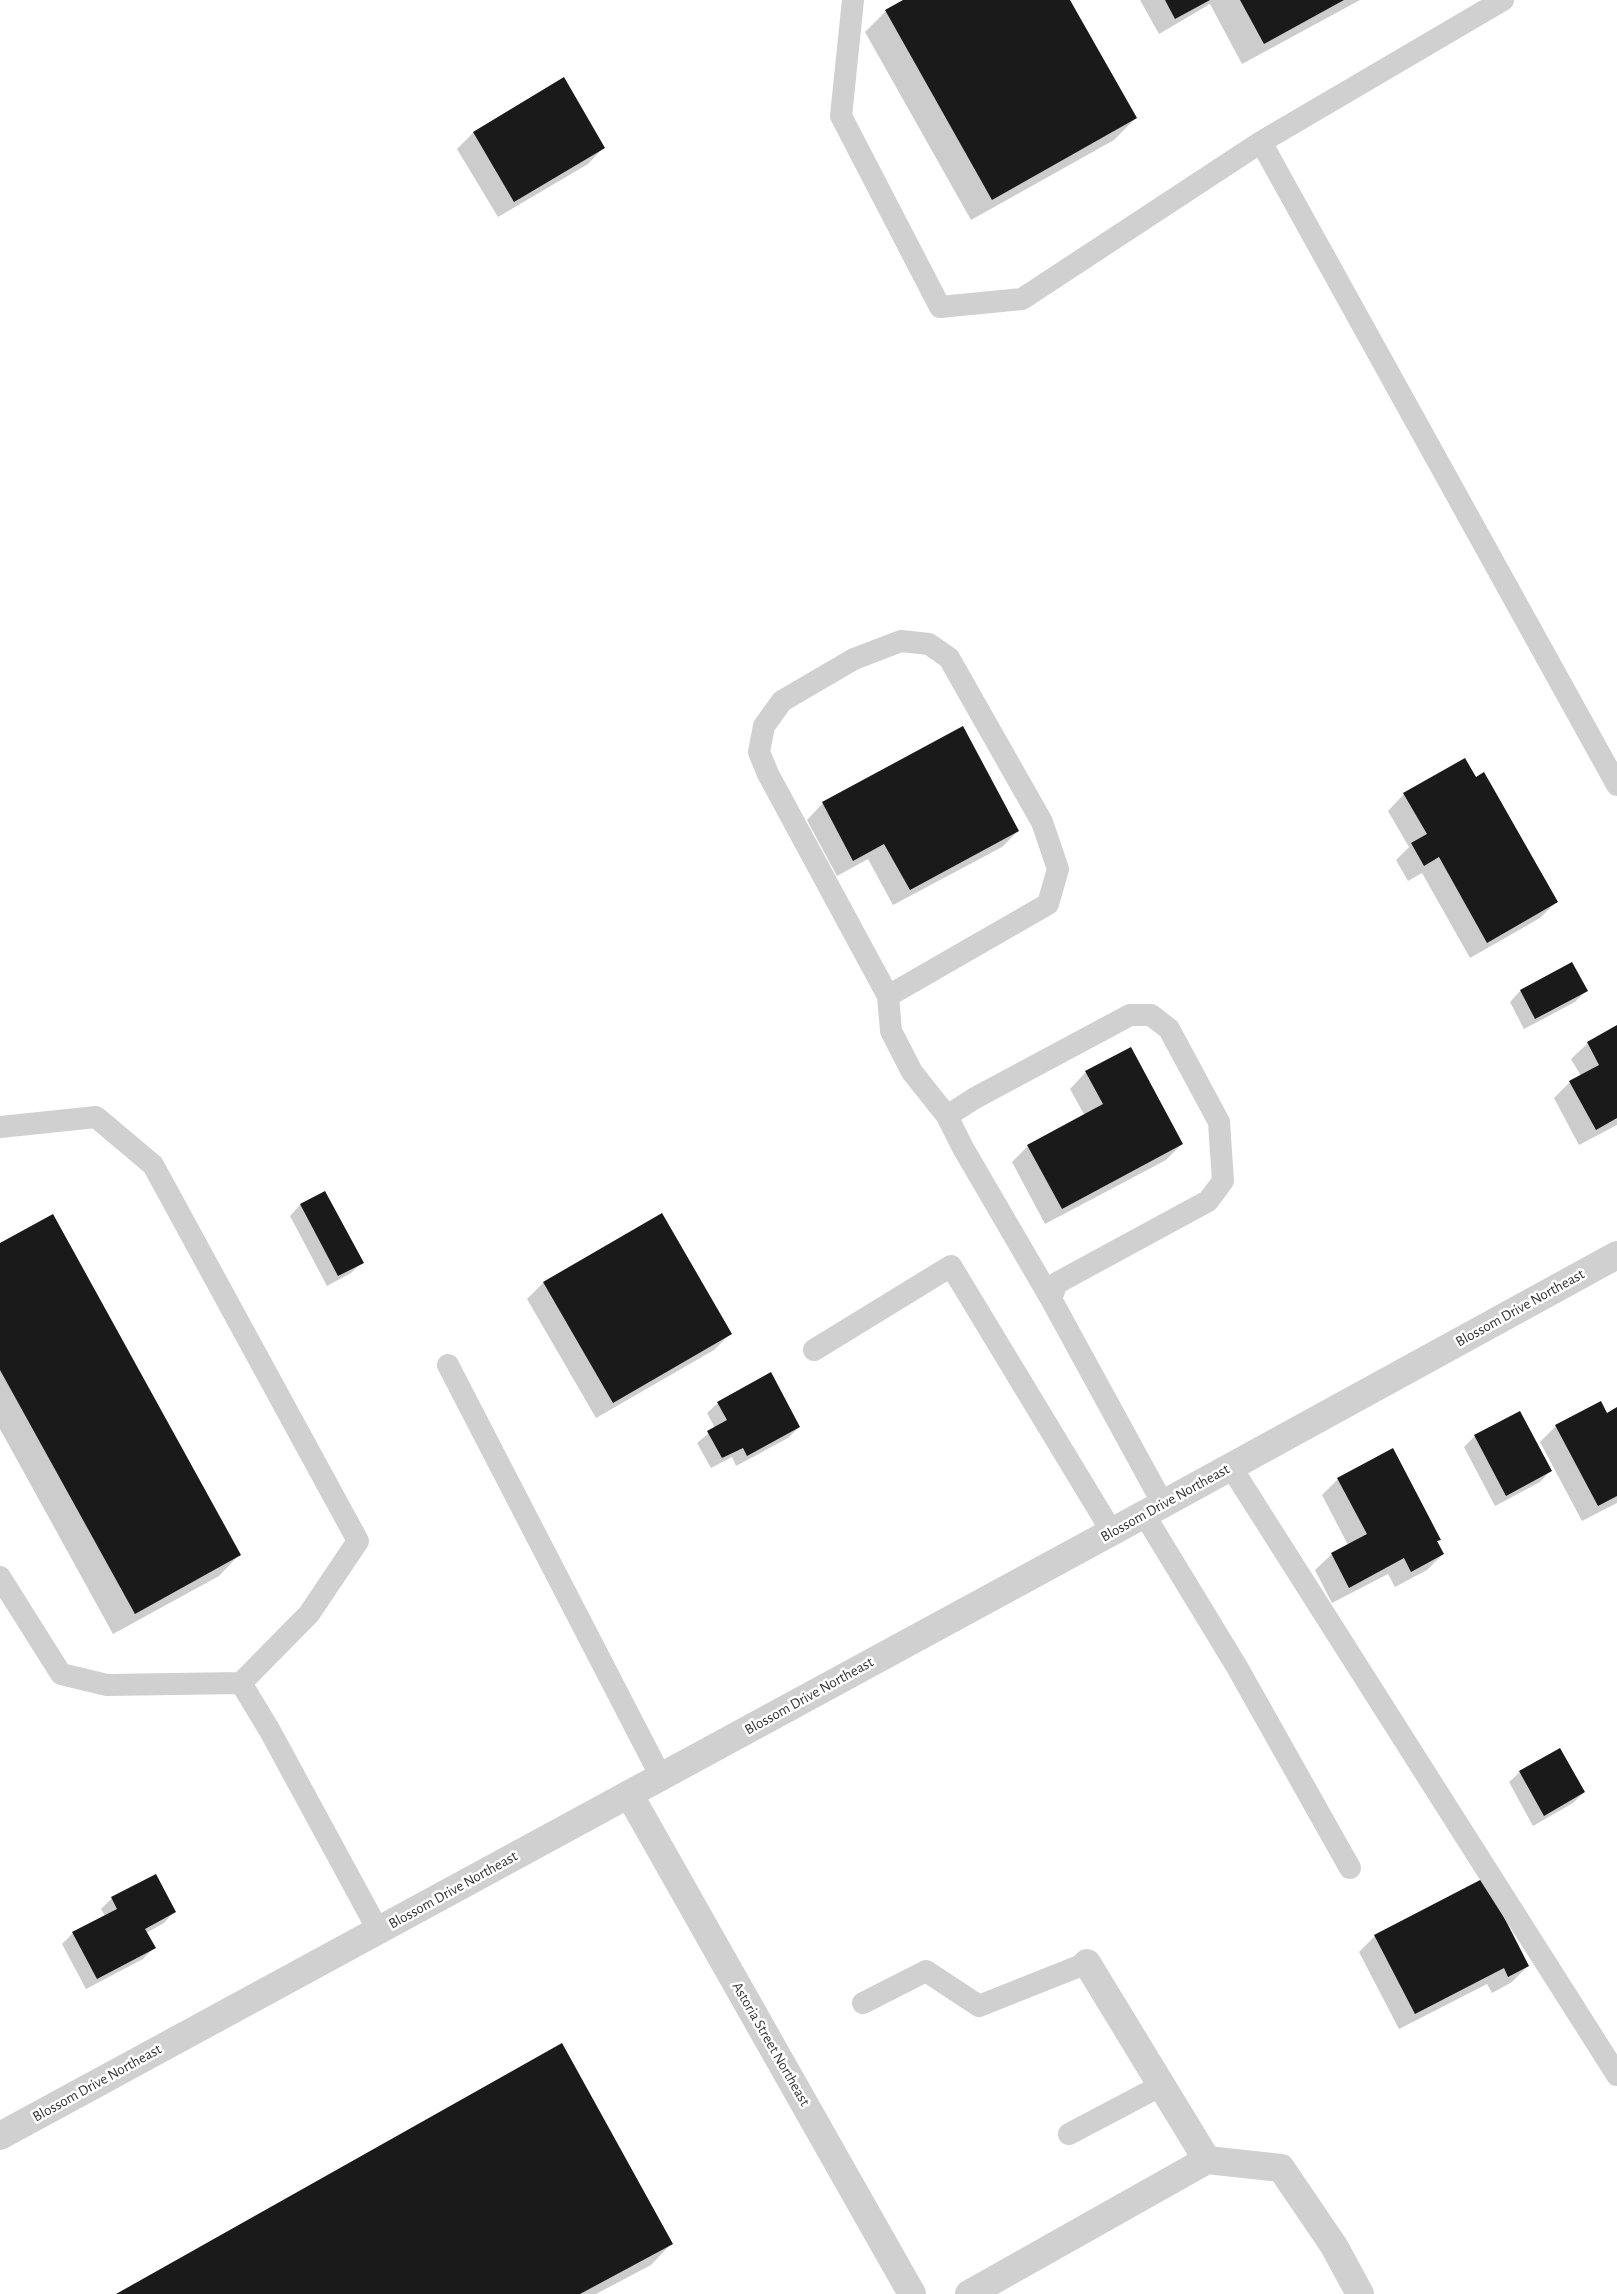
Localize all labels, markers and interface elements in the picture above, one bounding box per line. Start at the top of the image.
street label: Blossom Drive Northeast [1453,1265,1587,1351]
street label: Blossom Drive Northeast [1098,1460,1232,1546]
street label: Blossom Drive Northeast [742,1653,876,1739]
street label: Blossom Drive Northeast [386,1847,520,1933]
street label: Astoria Street Northeast [728,1979,814,2109]
street label: Blossom Drive Northeast [30,2040,164,2126]

